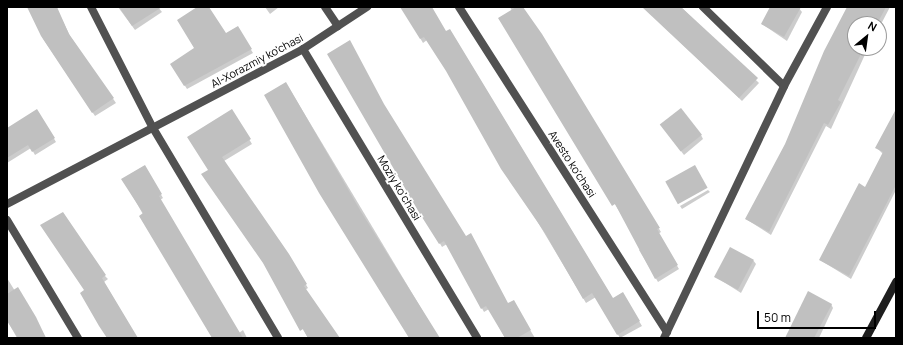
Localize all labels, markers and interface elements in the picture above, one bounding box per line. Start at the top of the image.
north arrow [847,16,887,56]
text: N [865,17,880,34]
street label: Al-Xorazmiy ko'chasi [209,31,305,91]
street label: Avesto ko'chasi [545,128,599,200]
street label: Moziy ko‘chasi [374,153,424,223]
scale bar [759,303,878,329]
text: 50 m [764,309,791,326]

